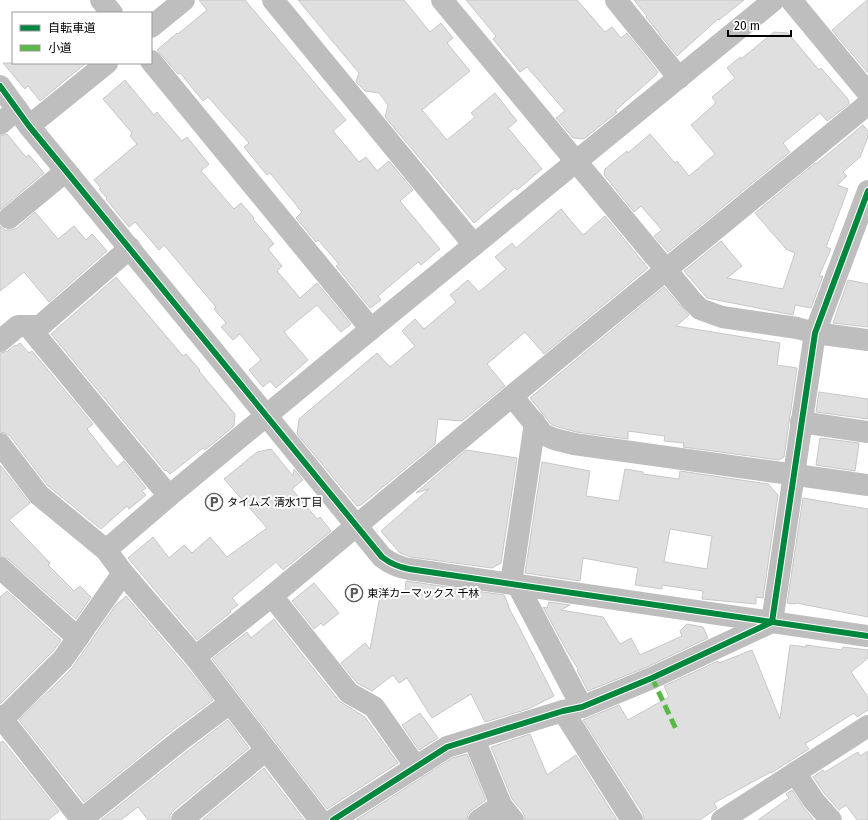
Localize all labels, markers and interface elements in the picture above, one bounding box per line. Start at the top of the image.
legend [12,12,152,64]
scale bar [728,12,791,38]
text: 20 m [734,19,760,33]
text: 自転車道 [48,21,96,35]
text: 小道 [48,41,72,55]
parking icon: タイムズ 清水1丁目 [204,492,224,512]
place label: タイムズ 清水1丁目 [227,496,322,509]
parking icon: 東洋カーマックス 千林 [344,583,364,603]
place label: 東洋カーマックス 千林 [367,587,480,600]

